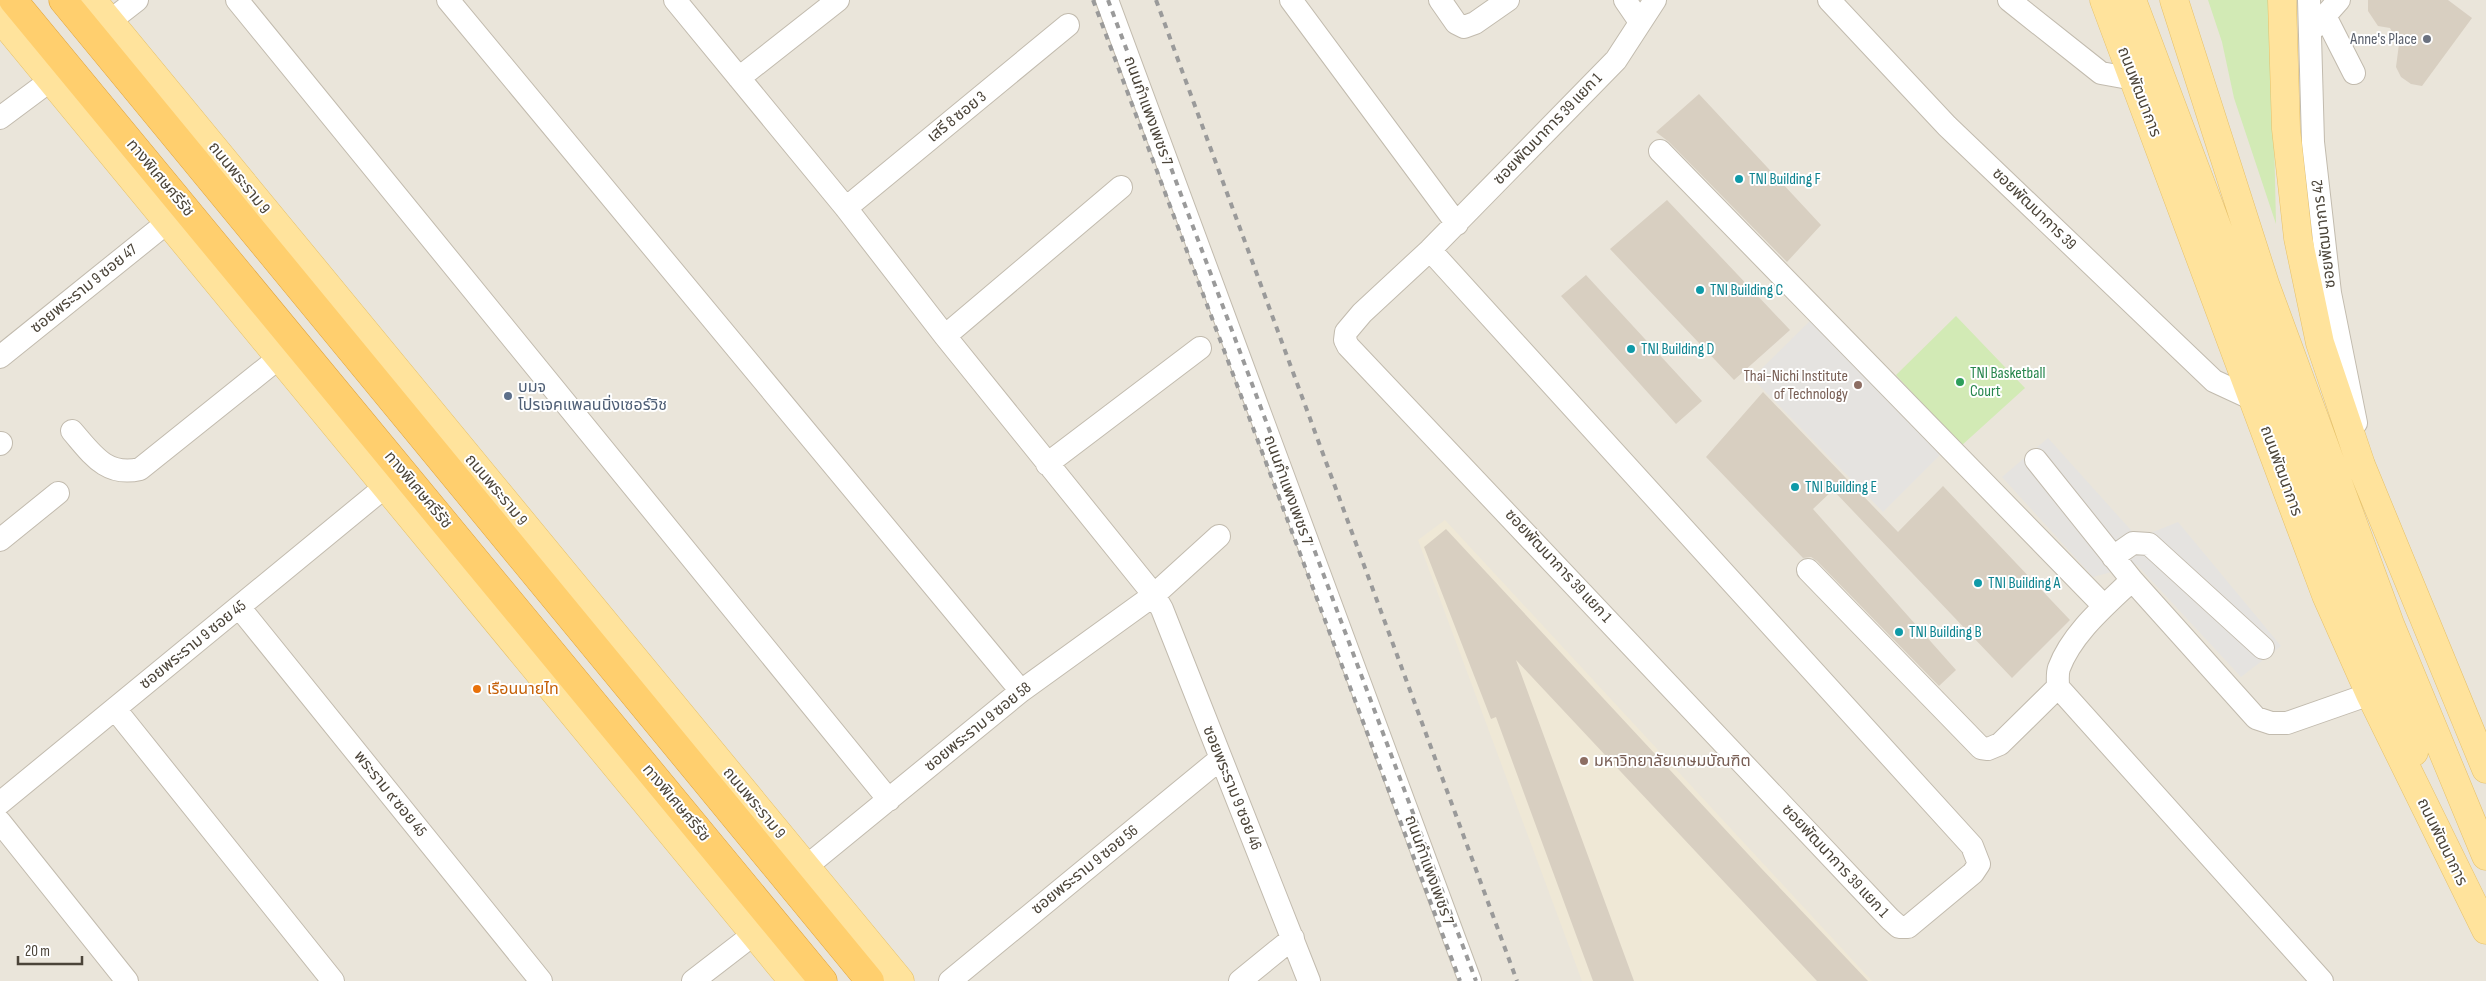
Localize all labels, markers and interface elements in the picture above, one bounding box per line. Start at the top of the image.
place label: Anne's Place [2349,30,2417,49]
marker: Anne's Place [2421,33,2433,45]
street label: ถนนพัฒนาการ [2113,44,2165,140]
street label: ถนนกำแพงเพชร 7 [1119,54,1177,169]
street label: ซอยพัฒนาการ 39 แยก 1 [1490,69,1607,189]
street label: เสรี 8 ซอย 3 [924,87,990,147]
street label: ทางพิเศษศรีรัช [122,135,198,221]
street label: ถนนพระราม 9 [204,138,274,218]
street label: ซอยพัฒนาการ 39 [1988,164,2080,254]
place label: TNI Building F [1749,170,1821,189]
marker: TNI Building F [1733,173,1745,185]
street label: ซอยพัฒนาการ 42 [2308,179,2340,289]
street label: ซอยพระราม 9 ซอย 47 [27,240,141,338]
place label: TNI Building C [1710,281,1784,300]
marker: TNI Building C [1694,284,1706,296]
place label: TNI Building D [1641,340,1715,359]
marker: TNI Building D [1625,343,1637,355]
place label: TNI Basketball Court [1970,364,2045,401]
place label: Thai-Nichi Institute of Technology [1743,367,1848,404]
marker: TNI Basketball Court [1954,376,1966,388]
place label: บมจ โปรเจคแพลนนิ่งเซอร์วิช [518,378,667,415]
marker: Thai-Nichi Institute of Technology [1852,379,1864,391]
marker: บมจ โปรเจคแพลนนิ่งเซอร์วิช [502,390,514,402]
street label: ถนนพัฒนาการ [2256,423,2306,519]
street label: ถนนกำแพงเพชร 7 [1259,433,1317,548]
street label: ทางพิเศษศรีรัช [380,447,456,533]
street label: ถนนพระราม 9 [461,450,531,530]
place label: TNI Building E [1805,478,1877,497]
marker: TNI Building E [1789,481,1801,493]
street label: ซอยพัฒนาการ 39 แยก 1 [1501,505,1616,627]
place label: TNI Building A [1988,574,2061,593]
marker: TNI Building A [1972,577,1984,589]
street label: ซอยพระราม 9 ซอย 45 [136,596,250,694]
place label: TNI Building B [1909,623,1982,642]
marker: TNI Building B [1893,626,1905,638]
street label: ซอยพระราม 9 ซอย 58 [921,678,1035,776]
place label: เรือนนายไท [487,680,559,699]
marker: เรือนนายไท [471,683,483,695]
street label: ซอยพระราม 9 ซอย 46 [1198,723,1266,853]
street label: พระราม ๙ ซอย 45 [350,747,430,841]
place label: มหาวิทยาลัยเกษมบัณฑิต [1594,752,1751,771]
marker: มหาวิทยาลัยเกษมบัณฑิต [1578,755,1590,767]
street label: ทางพิเศษศรีรัช [638,760,714,846]
street label: ถนนพระราม 9 [719,763,789,843]
street label: ถนนพัฒนาการ [2413,795,2471,889]
street label: ซอยพัฒนาการ 39 แยก 1 [1778,800,1893,922]
street label: ถนนกำแพงเพชร 7 [1400,813,1458,928]
street label: ซอยพระราม 9 ซอย 56 [1028,821,1142,919]
scale bar [18,934,81,966]
text: 20 m [25,942,50,961]

